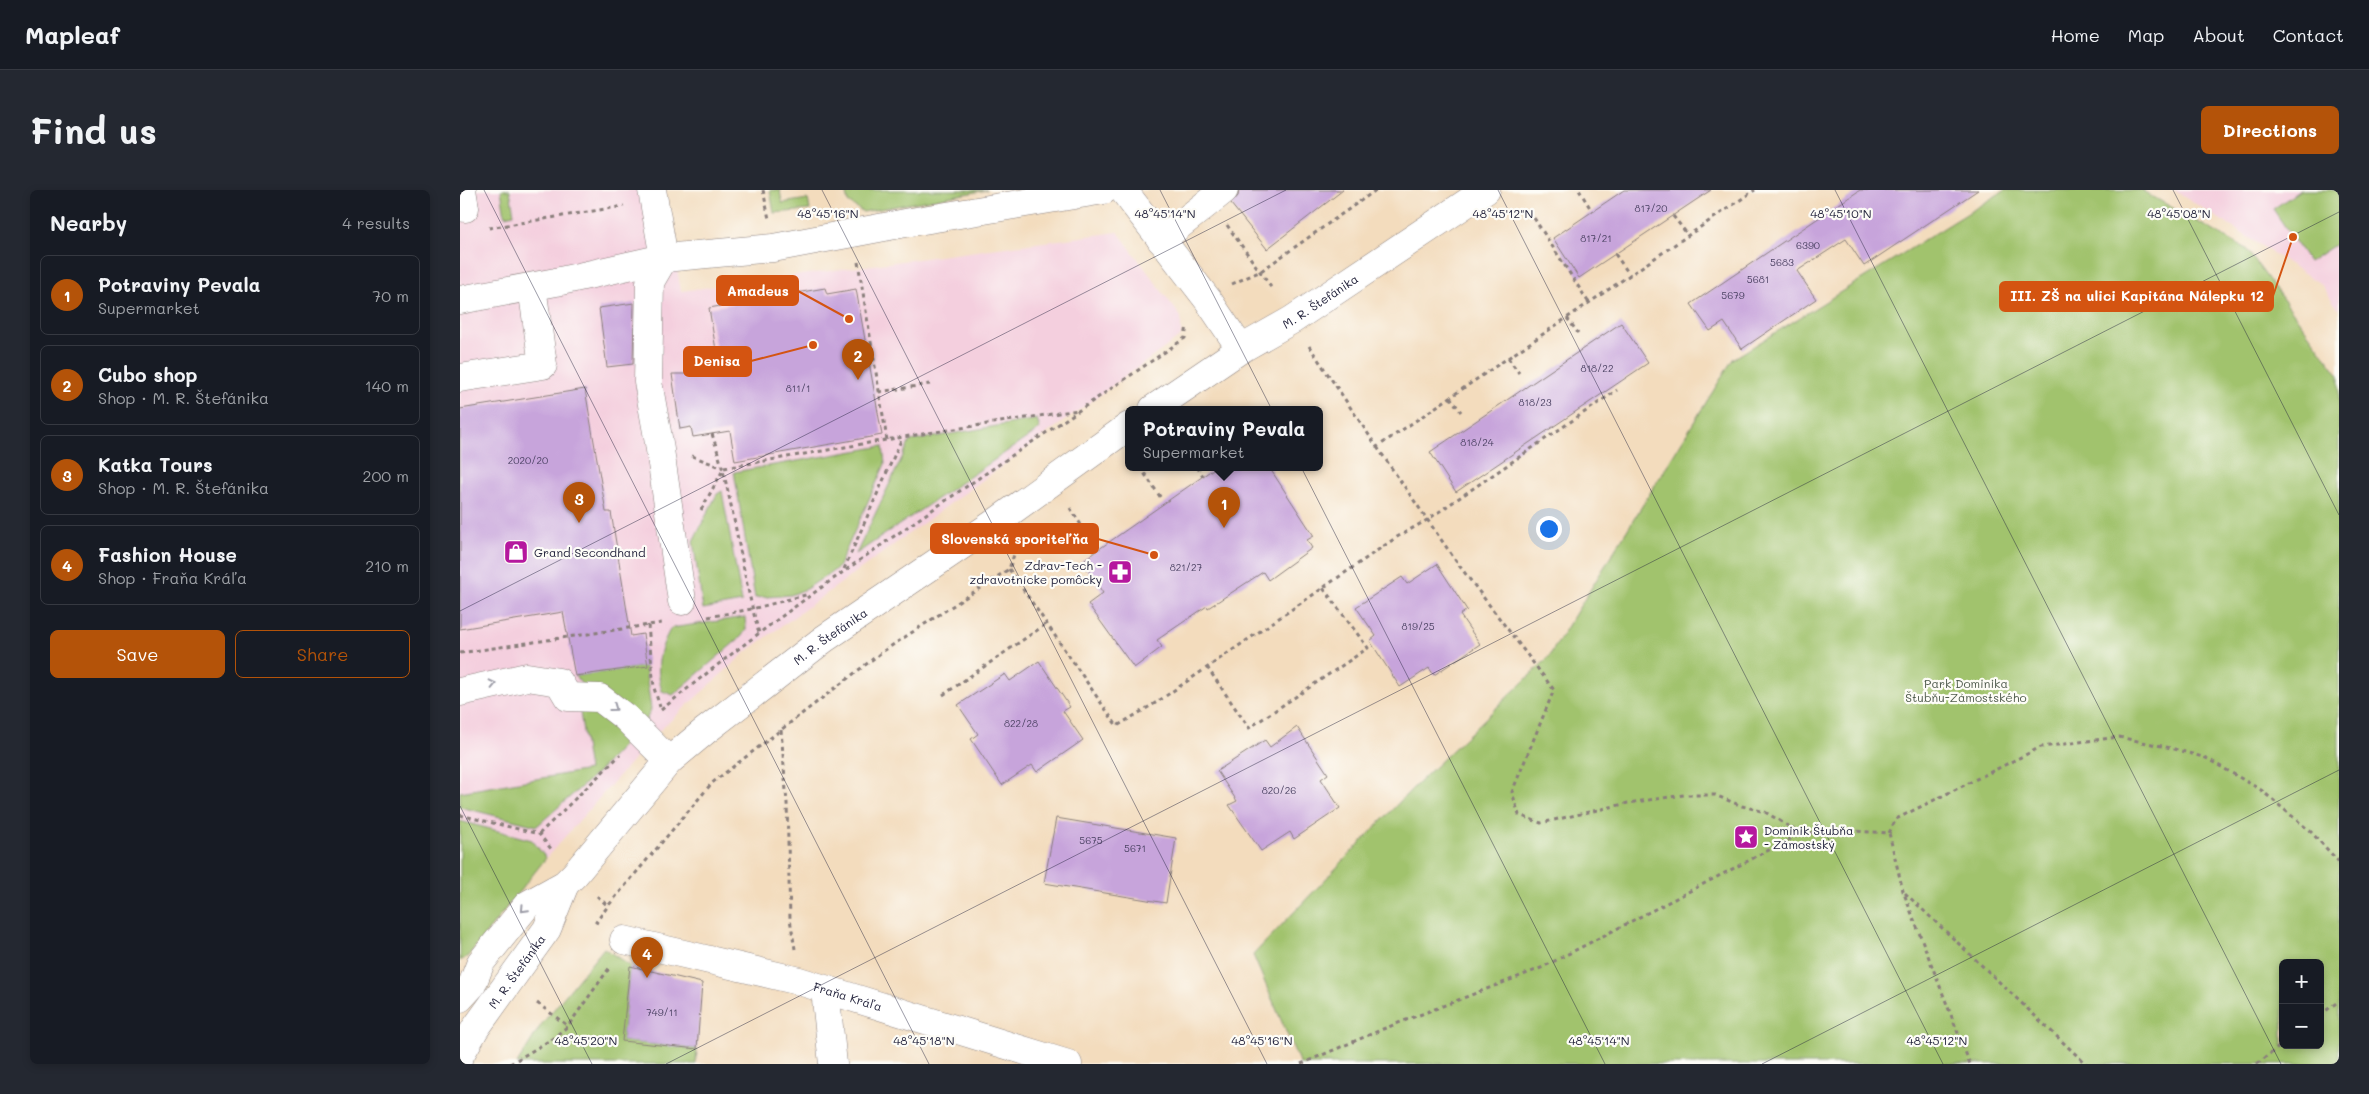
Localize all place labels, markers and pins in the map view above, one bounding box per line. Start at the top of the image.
callout: Amadeus [717,276,798,305]
callout: III. ZŠ na ulici Kapitána Nálepku 12 [2000,282,2273,311]
pin: 2 [842,339,874,380]
callout: Denisa [684,347,751,376]
pin: 3 [563,482,595,523]
pin: 1 [1208,487,1240,528]
callout: Slovenská sporiteľňa [931,524,1098,553]
shop icon: Grand Secondhand [503,539,529,565]
place label: Grand Secondhand [534,544,646,560]
place label: Zdrav-Tech - zdravotnícke pomôcky [969,557,1102,587]
pharmacy icon: Zdrav-Tech - zdravotnícke pomôcky [1107,559,1133,585]
place label: Dominik Štubňa - Zámostský [1764,822,1854,852]
place icon: Dominik Štubňa - Zámostský [1733,824,1759,850]
pin: 4 [631,937,663,978]

